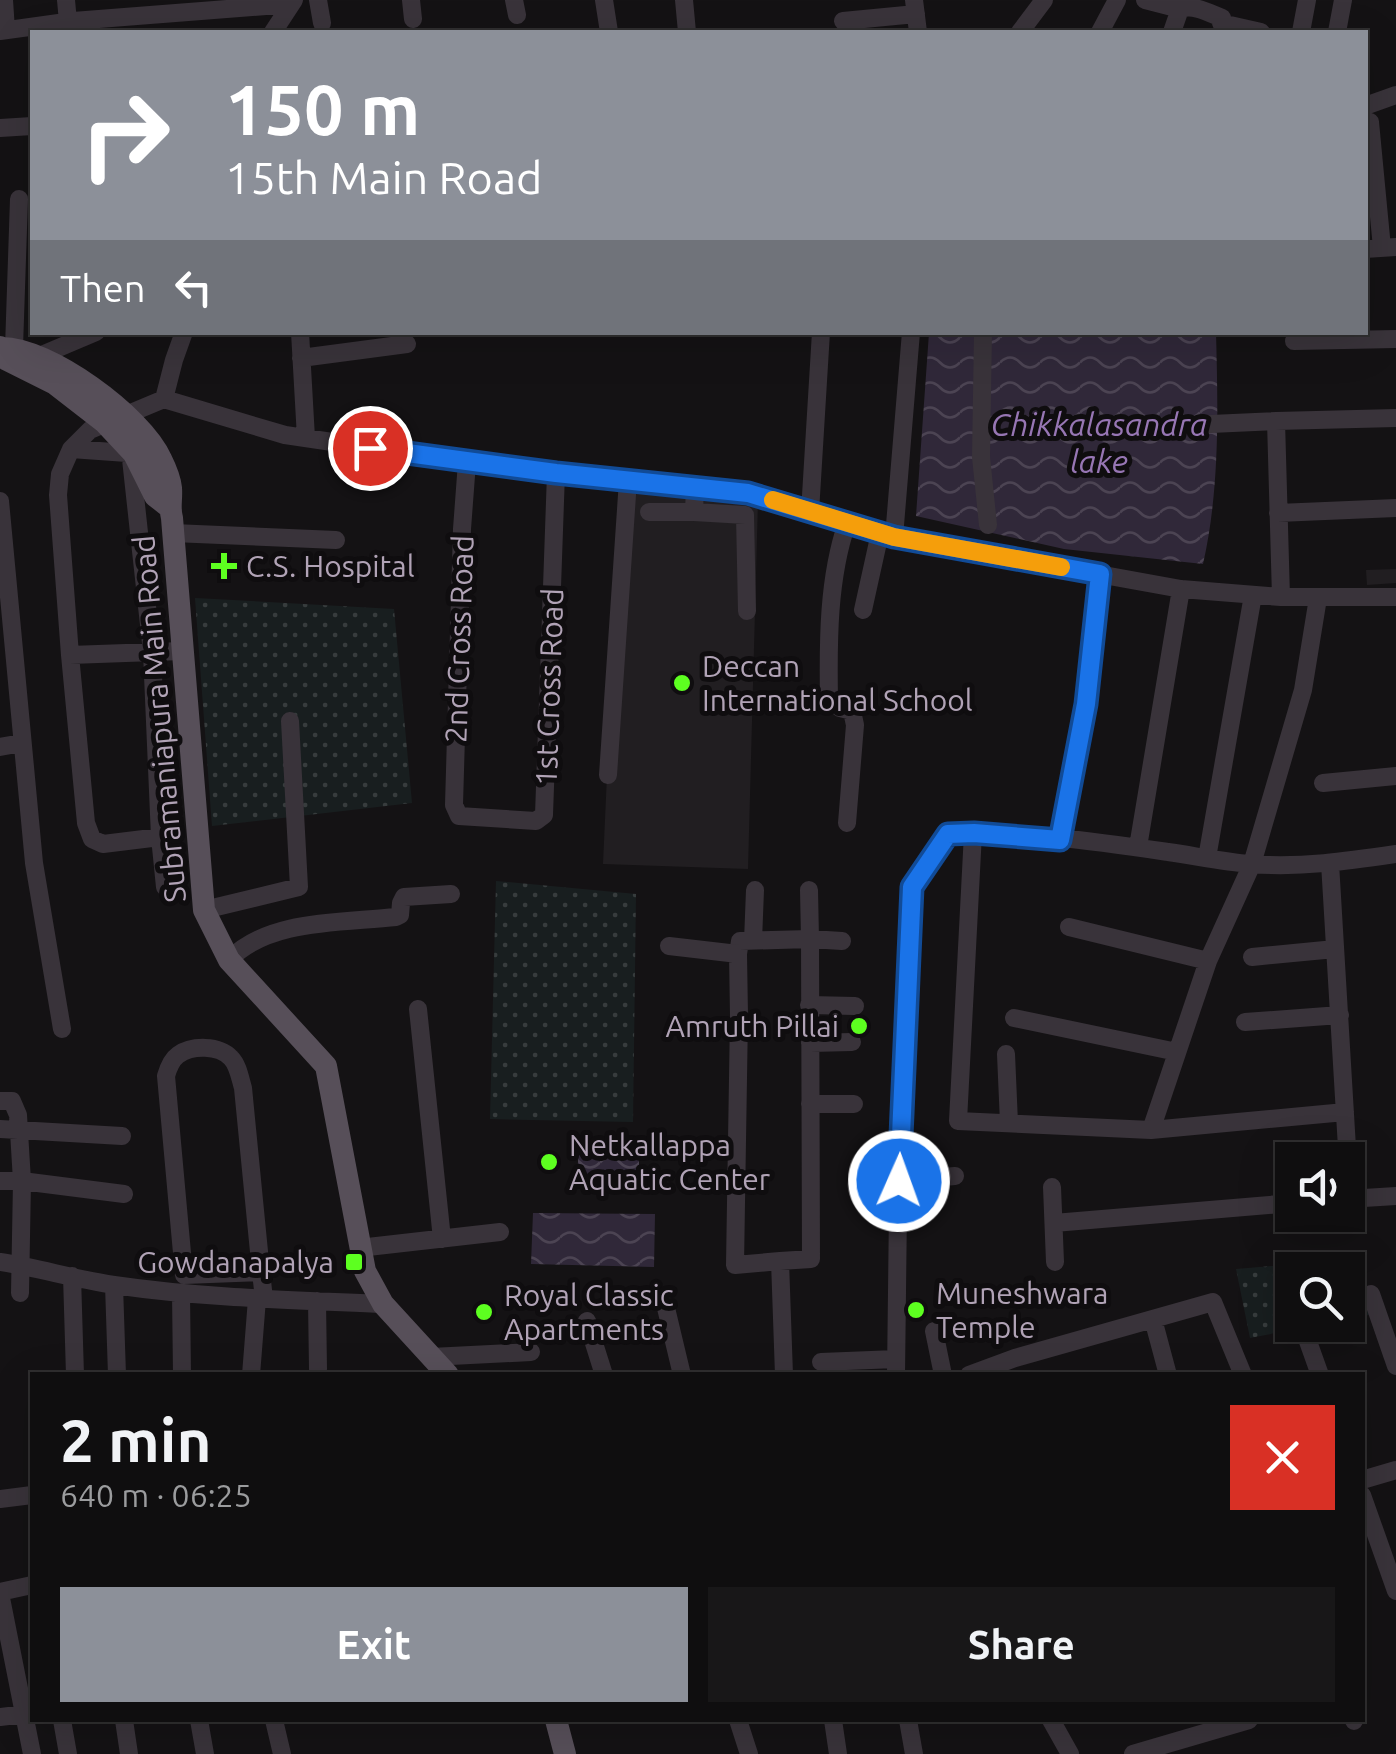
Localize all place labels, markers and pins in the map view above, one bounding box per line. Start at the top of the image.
pin [328,406,413,491]
place label: C.S. Hospital [246,549,415,583]
marker: C.S. Hospital [211,553,237,579]
place label: Deccan International School [702,649,973,717]
marker: Deccan International School [671,672,693,694]
place label: Amruth Pillai [666,1009,839,1043]
marker: Amruth Pillai [848,1015,870,1037]
place label: Netkallappa Aquatic Center [569,1128,771,1196]
marker: Netkallappa Aquatic Center [538,1151,560,1173]
place label: Gowdanapalya [137,1245,334,1279]
marker: Gowdanapalya [343,1251,365,1273]
place label: Muneshwara Temple [936,1276,1108,1344]
place label: Royal Classic Apartments [504,1278,674,1346]
marker: Muneshwara Temple [905,1299,927,1321]
marker: Royal Classic Apartments [473,1301,495,1323]

